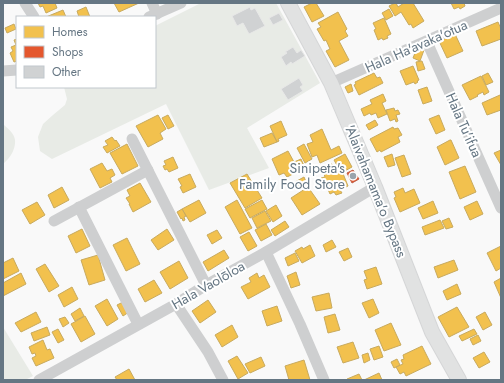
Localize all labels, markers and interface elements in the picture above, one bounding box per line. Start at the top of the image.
street label: Hala Ha'avaka'otua [362,14,470,78]
legend [16,16,156,88]
text: Homes [52,23,88,41]
text: Shops [52,43,83,61]
text: Other [52,63,82,81]
street label: Hala Tu'ifua [441,89,487,161]
street label: 'Alaivahamama'o Bypass [340,122,412,261]
place label: Sinipeta's Family Food Store [239,158,345,194]
marker: Sinipeta's Family Food Store [348,171,358,181]
street label: Hala Vaolōloa [168,256,248,314]

